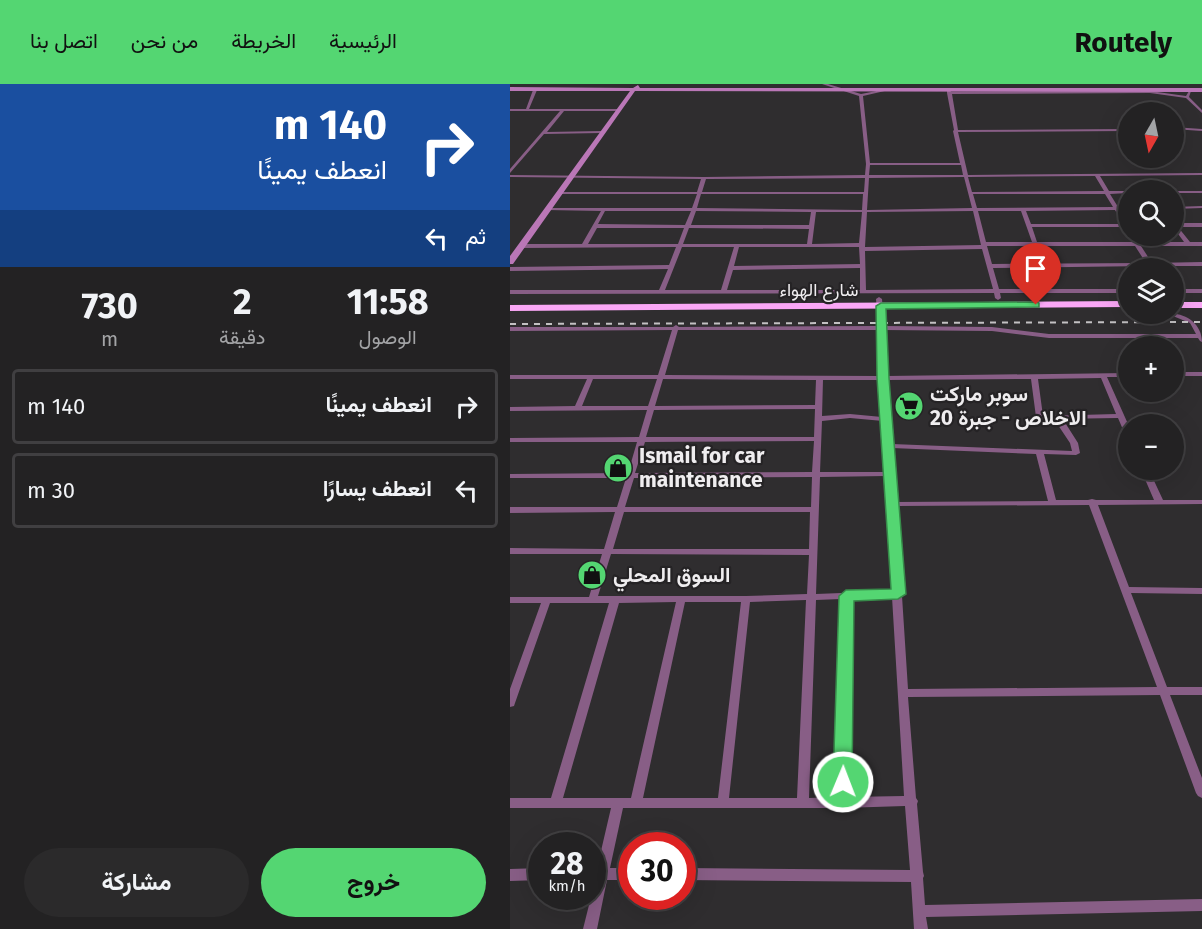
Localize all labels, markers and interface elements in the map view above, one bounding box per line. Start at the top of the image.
text: Routely [1074,26,1172,59]
text: اتصل بنا [30,28,98,54]
text: من نحن [131,28,198,54]
text: الخريطة [231,28,296,54]
text: الرئيسية [329,28,397,54]
text: 140 m [274,100,387,150]
north arrow [1118,102,1184,168]
map controls [1118,102,1184,480]
icon: right [408,108,486,186]
text: انعطف يمينًا [257,154,387,186]
button: search [1118,180,1184,246]
icon: left [420,222,453,255]
text: ثم [465,223,486,250]
pin [1010,243,1061,305]
icon: arrive [1019,252,1052,285]
button: layers [1118,258,1184,324]
street label: شارع الهواء [780,279,858,302]
text: 2 [233,280,252,324]
text: 11:58 [347,280,429,324]
text: 730 [81,284,138,328]
text: دقيقة [219,325,265,349]
text: الوصول [359,325,417,349]
text: m [101,327,118,351]
button: + [1118,336,1184,402]
place label: سوبر ماركت الاخلاص - جبرة 20 [930,381,1087,431]
icon: right [450,390,483,423]
supermarket icon: سوبر ماركت الاخلاص - جبرة 20 [893,390,925,422]
text: انعطف يمينًا [325,391,432,418]
text: 140 m [27,393,85,420]
button: − [1118,414,1184,480]
place label: Ismail for car maintenance [639,443,765,493]
shop icon: Ismail for car maintenance [602,452,634,484]
icon: left [450,474,483,507]
text: انعطف يسارًا [323,475,432,502]
text: 30 m [27,477,75,504]
shop icon: السوق المحلي [576,559,608,591]
place label: السوق المحلي [613,562,731,592]
position arrow [811,750,875,814]
speed limit sign: 30 [618,832,696,910]
text: 28 [551,846,583,882]
button: مشاركة [24,848,249,917]
button: خروج [261,848,486,917]
text: km/h [548,877,586,895]

